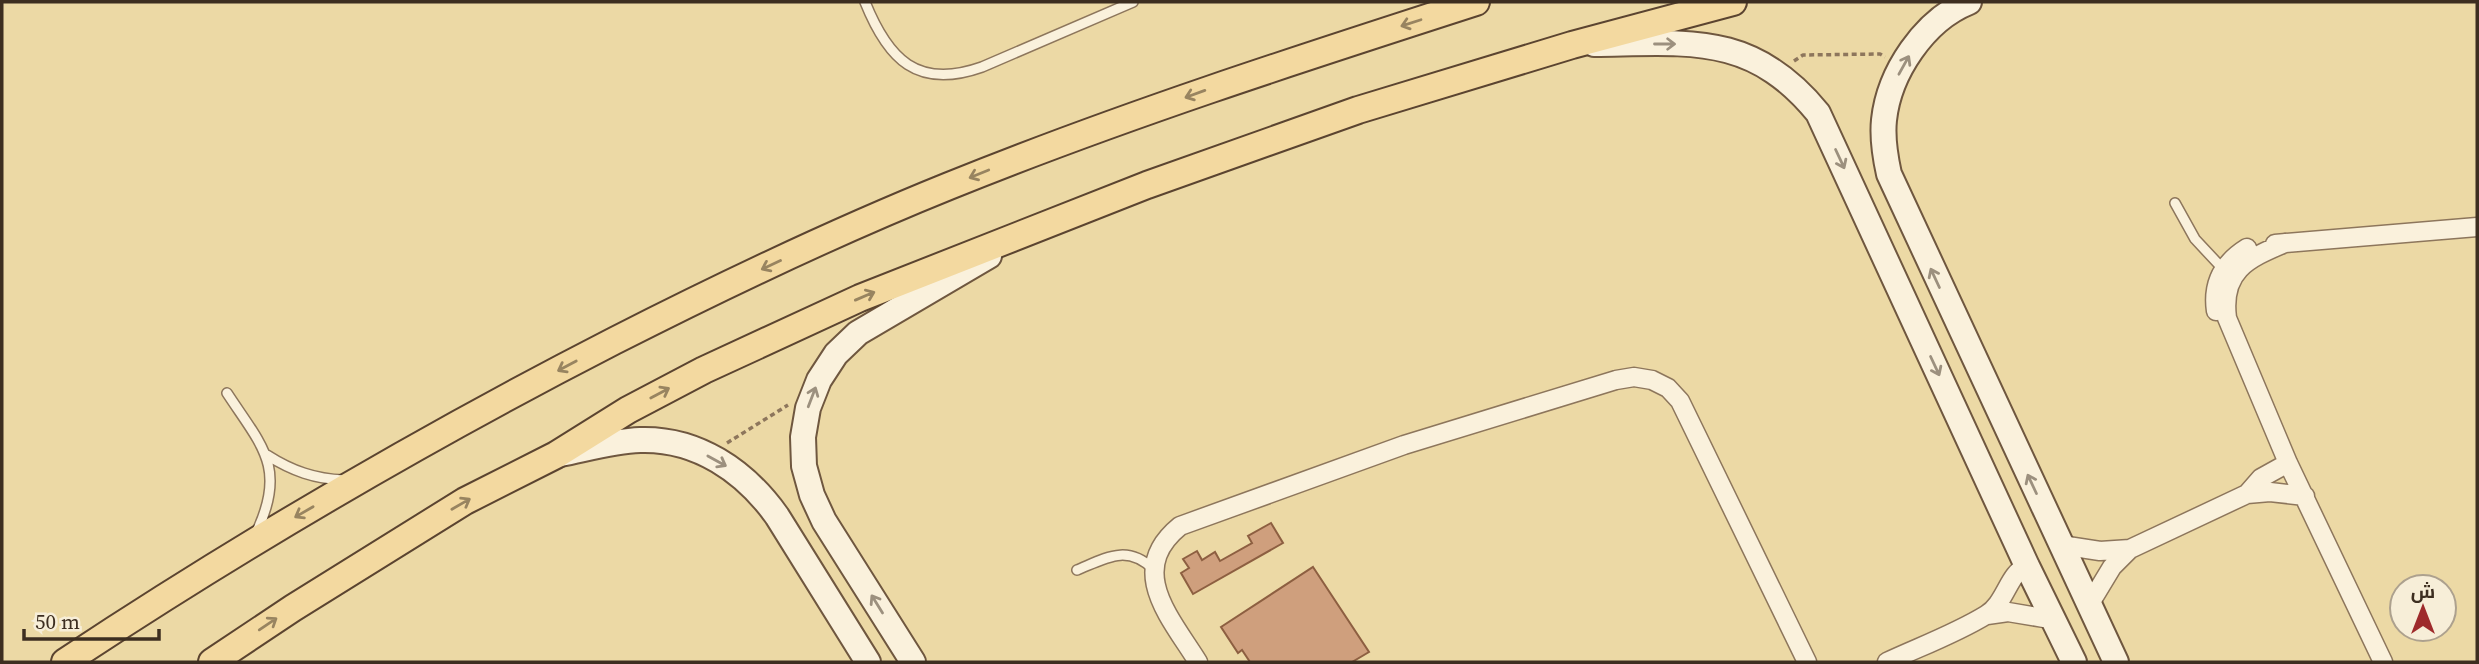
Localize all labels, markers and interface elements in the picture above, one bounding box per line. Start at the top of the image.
one-way arrow [1401,17,1423,30]
one-way arrow [1653,37,1676,51]
one-way arrow [1897,55,1911,75]
one-way arrow [1185,89,1207,101]
one-way arrow [1834,148,1847,169]
one-way arrow [969,168,990,181]
one-way arrow [760,259,782,272]
one-way arrow [1928,268,1941,289]
one-way arrow [854,289,876,302]
one-way arrow [1929,355,1942,376]
one-way arrow [557,359,577,373]
one-way arrow [649,386,670,399]
one-way arrow [807,387,820,408]
one-way arrow [706,454,726,468]
one-way arrow [2025,473,2038,495]
one-way arrow [451,497,471,511]
one-way arrow [294,506,314,520]
north arrow [2388,573,2458,643]
text: ش [2411,578,2435,604]
one-way arrow [869,595,883,615]
scale bar [24,598,159,642]
text: 50 m [35,607,80,636]
one-way arrow [258,617,278,631]

